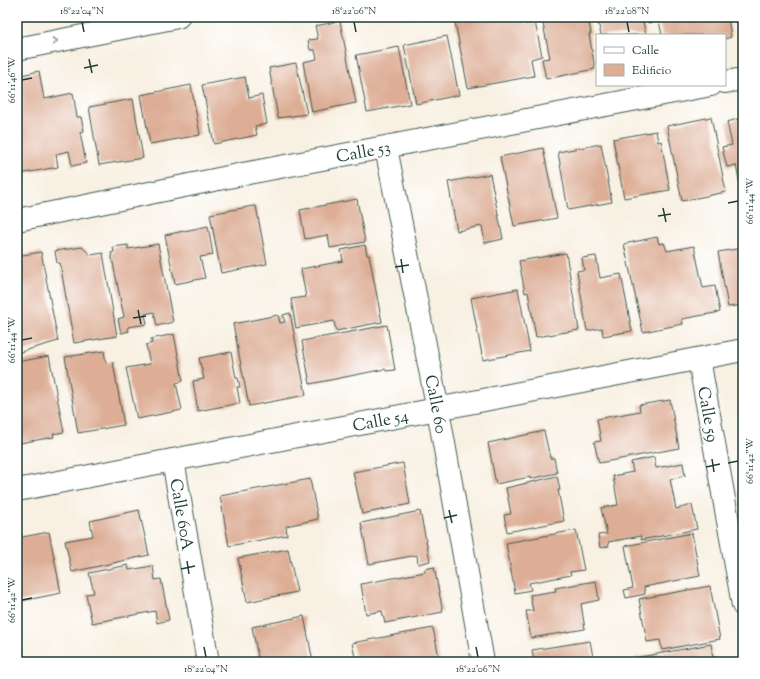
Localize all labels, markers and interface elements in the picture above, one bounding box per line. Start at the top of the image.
text: 18°22'04"N [60,4,104,19]
text: 18°22'06"N [332,4,376,19]
text: 18°22'08"N [605,4,649,19]
legend [596,34,726,86]
one-way arrow [52,37,58,46]
text: Calle [632,42,660,60]
text: 66°11'46"W [5,57,20,103]
text: Edificio [632,62,672,80]
street label: Calle 53 [334,136,393,170]
text: 66°11'44"W [743,178,758,224]
text: 66°11'44"W [5,317,20,363]
street label: Calle 60 [417,373,452,436]
street label: Calle 59 [690,385,724,444]
street label: Calle 54 [351,405,411,439]
text: 66°11'42"W [743,438,758,484]
street label: Calle 60A [162,477,198,553]
text: 66°11'42"W [5,577,20,623]
text: 18°22'04"N [184,662,228,677]
text: 18°22'06"N [456,662,500,677]

